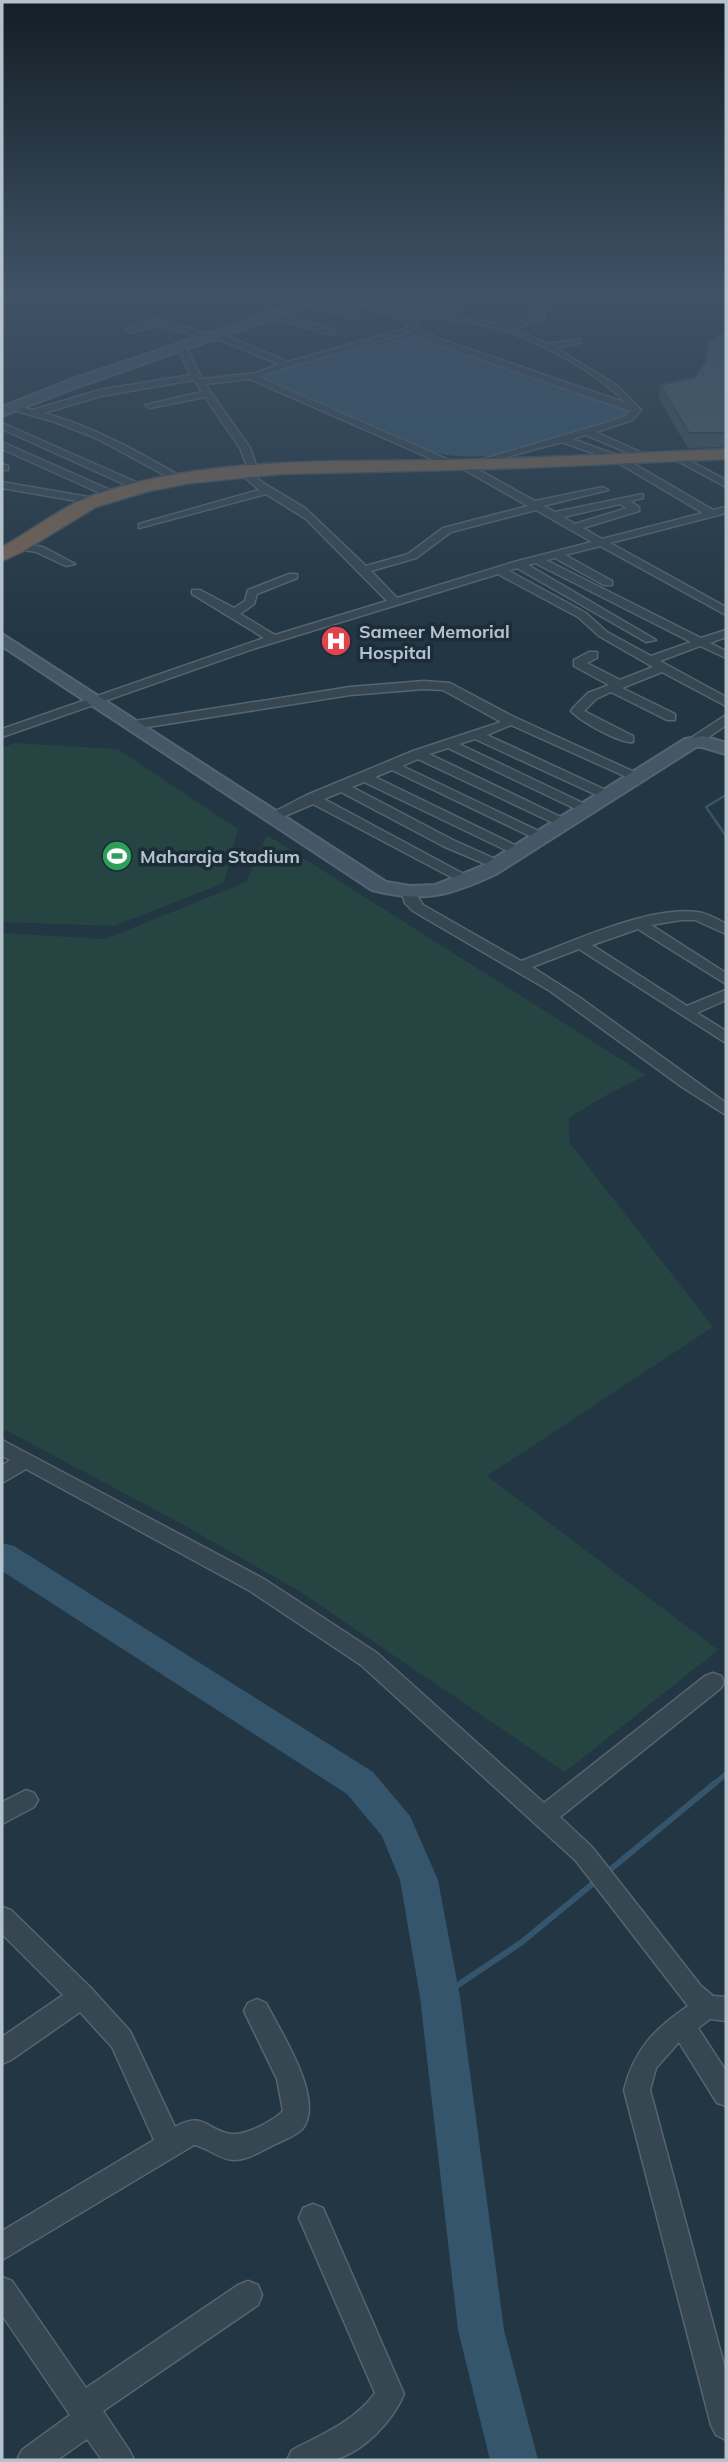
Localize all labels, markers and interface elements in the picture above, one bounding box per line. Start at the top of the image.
place label: Sameer Memorial Hospital [359,620,510,664]
hospital icon: Sameer Memorial Hospital [319,624,353,658]
sports icon: Maharaja Stadium [100,839,134,873]
place label: Maharaja Stadium [140,845,300,868]

